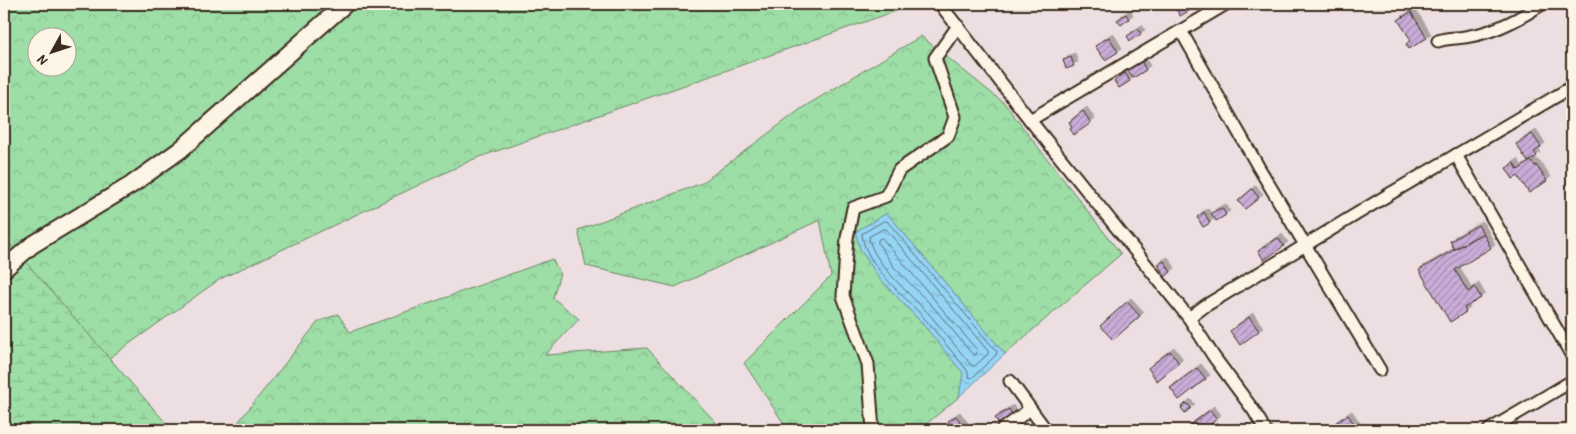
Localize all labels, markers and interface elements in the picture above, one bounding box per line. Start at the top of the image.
north arrow [28,28,78,78]
text: N [32,51,51,70]

